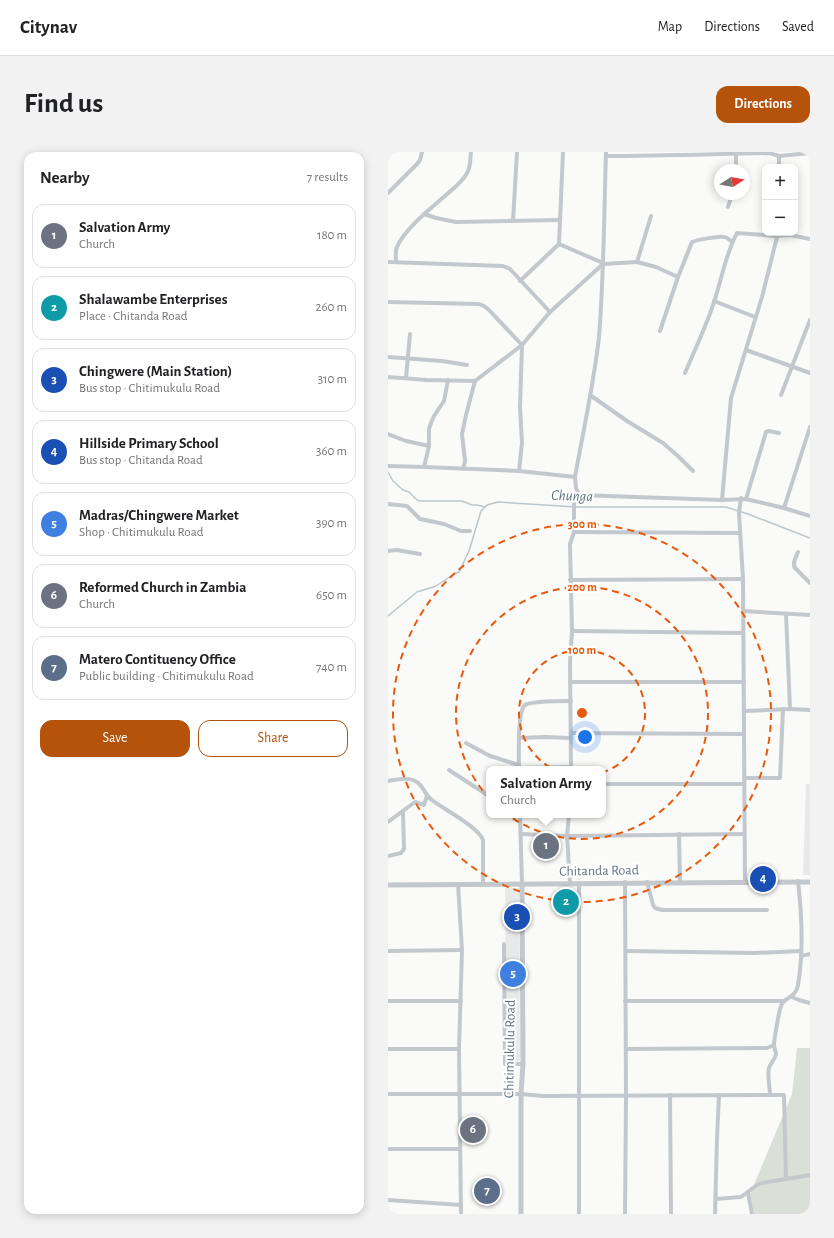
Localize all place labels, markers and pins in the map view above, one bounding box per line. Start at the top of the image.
centre of rings [575,706,589,720]
pin: 1 [533,831,559,861]
pin: 4 [750,864,776,894]
pin: 2 [553,887,579,917]
pin: 3 [504,902,530,932]
pin: 5 [500,959,526,989]
pin: 6 [460,1115,486,1145]
pin: 7 [474,1176,500,1206]

